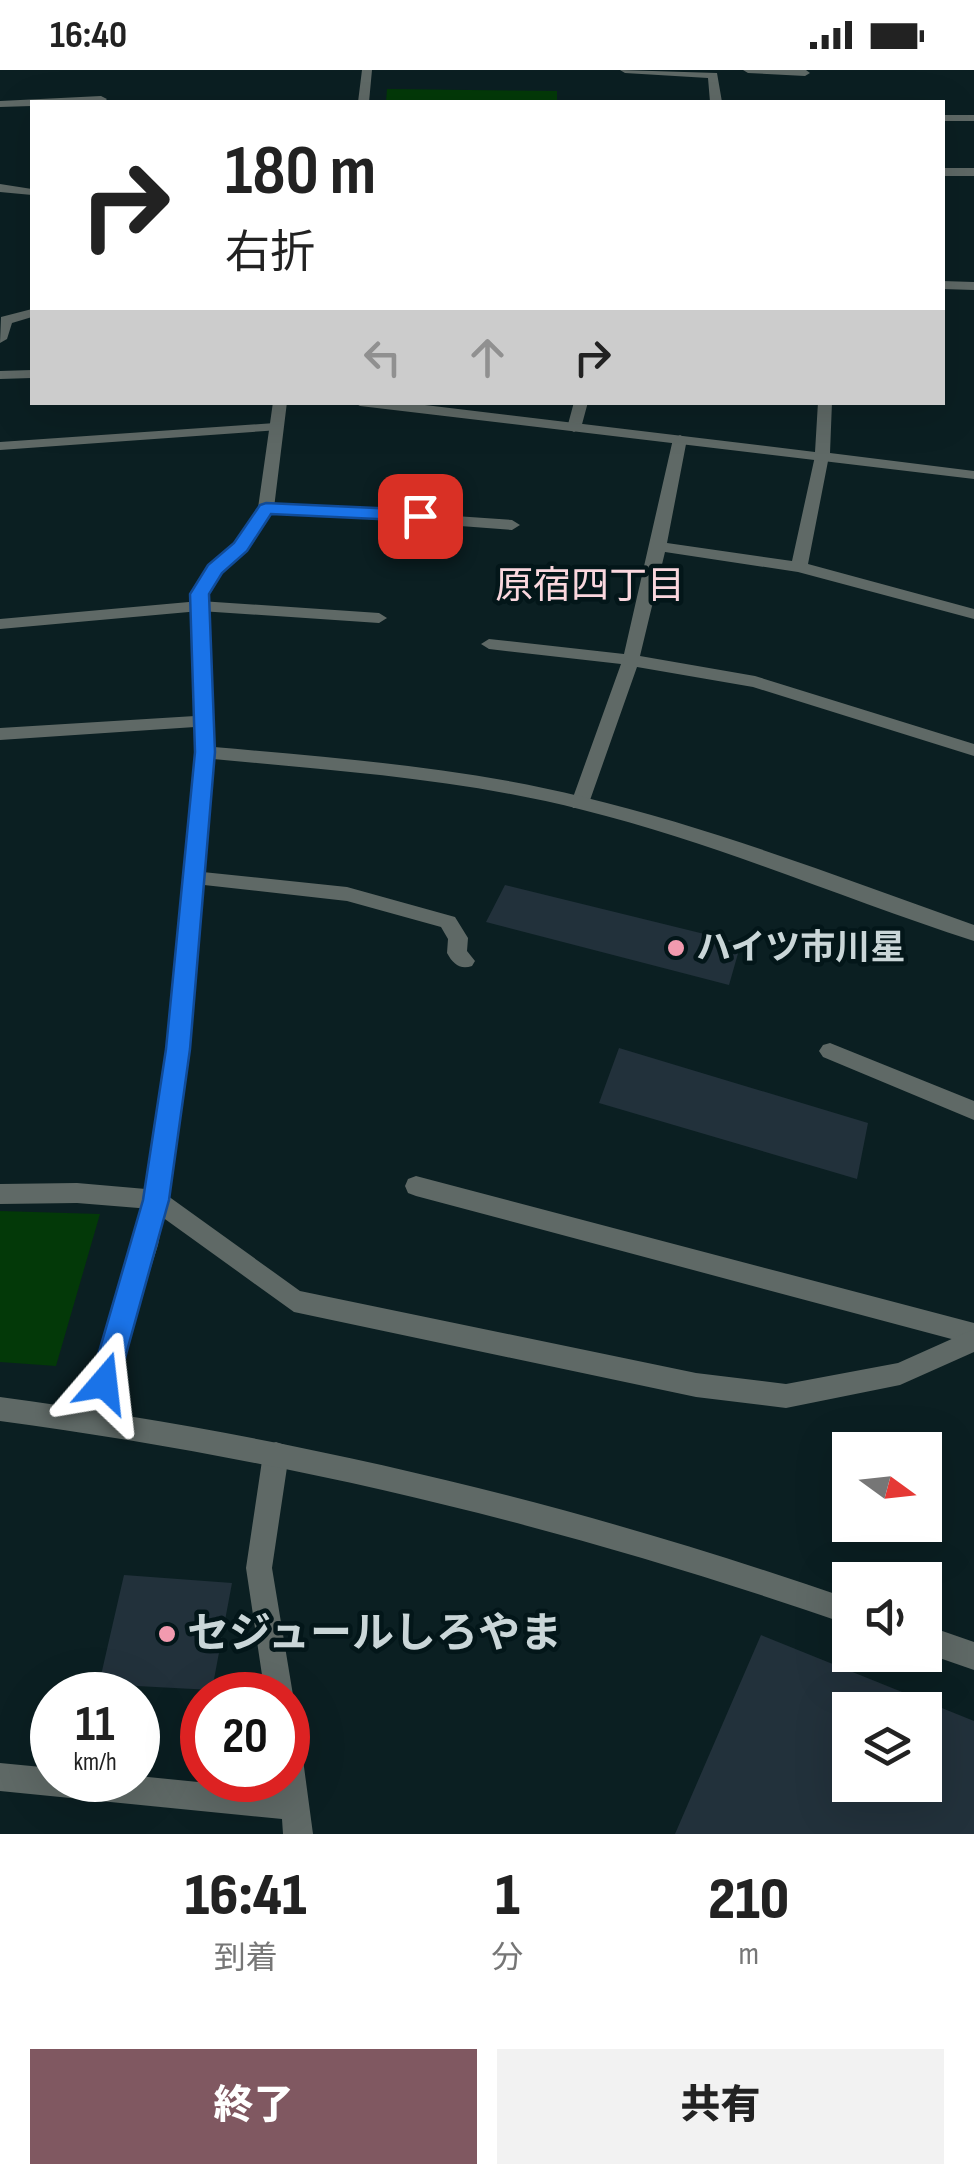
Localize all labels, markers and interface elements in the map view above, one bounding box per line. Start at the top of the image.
text: 16:40 [50,13,127,58]
text: 180 m [225,130,376,214]
icon: right [60,140,190,270]
text: 右折 [225,226,315,281]
icon: left [355,330,410,385]
icon: ahead [460,330,515,385]
icon: right [565,330,620,385]
pin [378,474,463,559]
icon: arrive [393,489,448,544]
district label: 原宿四丁目 [495,564,685,609]
place label: ハイツ市川星 [696,927,905,970]
marker: ハイツ市川星 [665,937,687,959]
position arrow [52,1331,156,1435]
north arrow [832,1432,942,1542]
map controls [832,1432,942,1802]
button: sound [832,1562,942,1672]
place label: セジュールしろやま [187,1609,562,1660]
marker: セジュールしろやま [156,1623,178,1645]
speed limit sign: 20 [180,1672,310,1802]
button: layers [832,1692,942,1802]
text: 11 [75,1695,115,1755]
text: km/h [73,1747,117,1778]
text: 16:41 [185,1860,307,1932]
text: 1 [495,1860,520,1932]
text: 210 [708,1864,789,1936]
text: m [738,1935,759,1974]
text: 到着 [214,1939,278,1978]
text: 分 [491,1939,523,1978]
button: 終了 [30,2049,477,2164]
button: 共有 [497,2049,944,2164]

